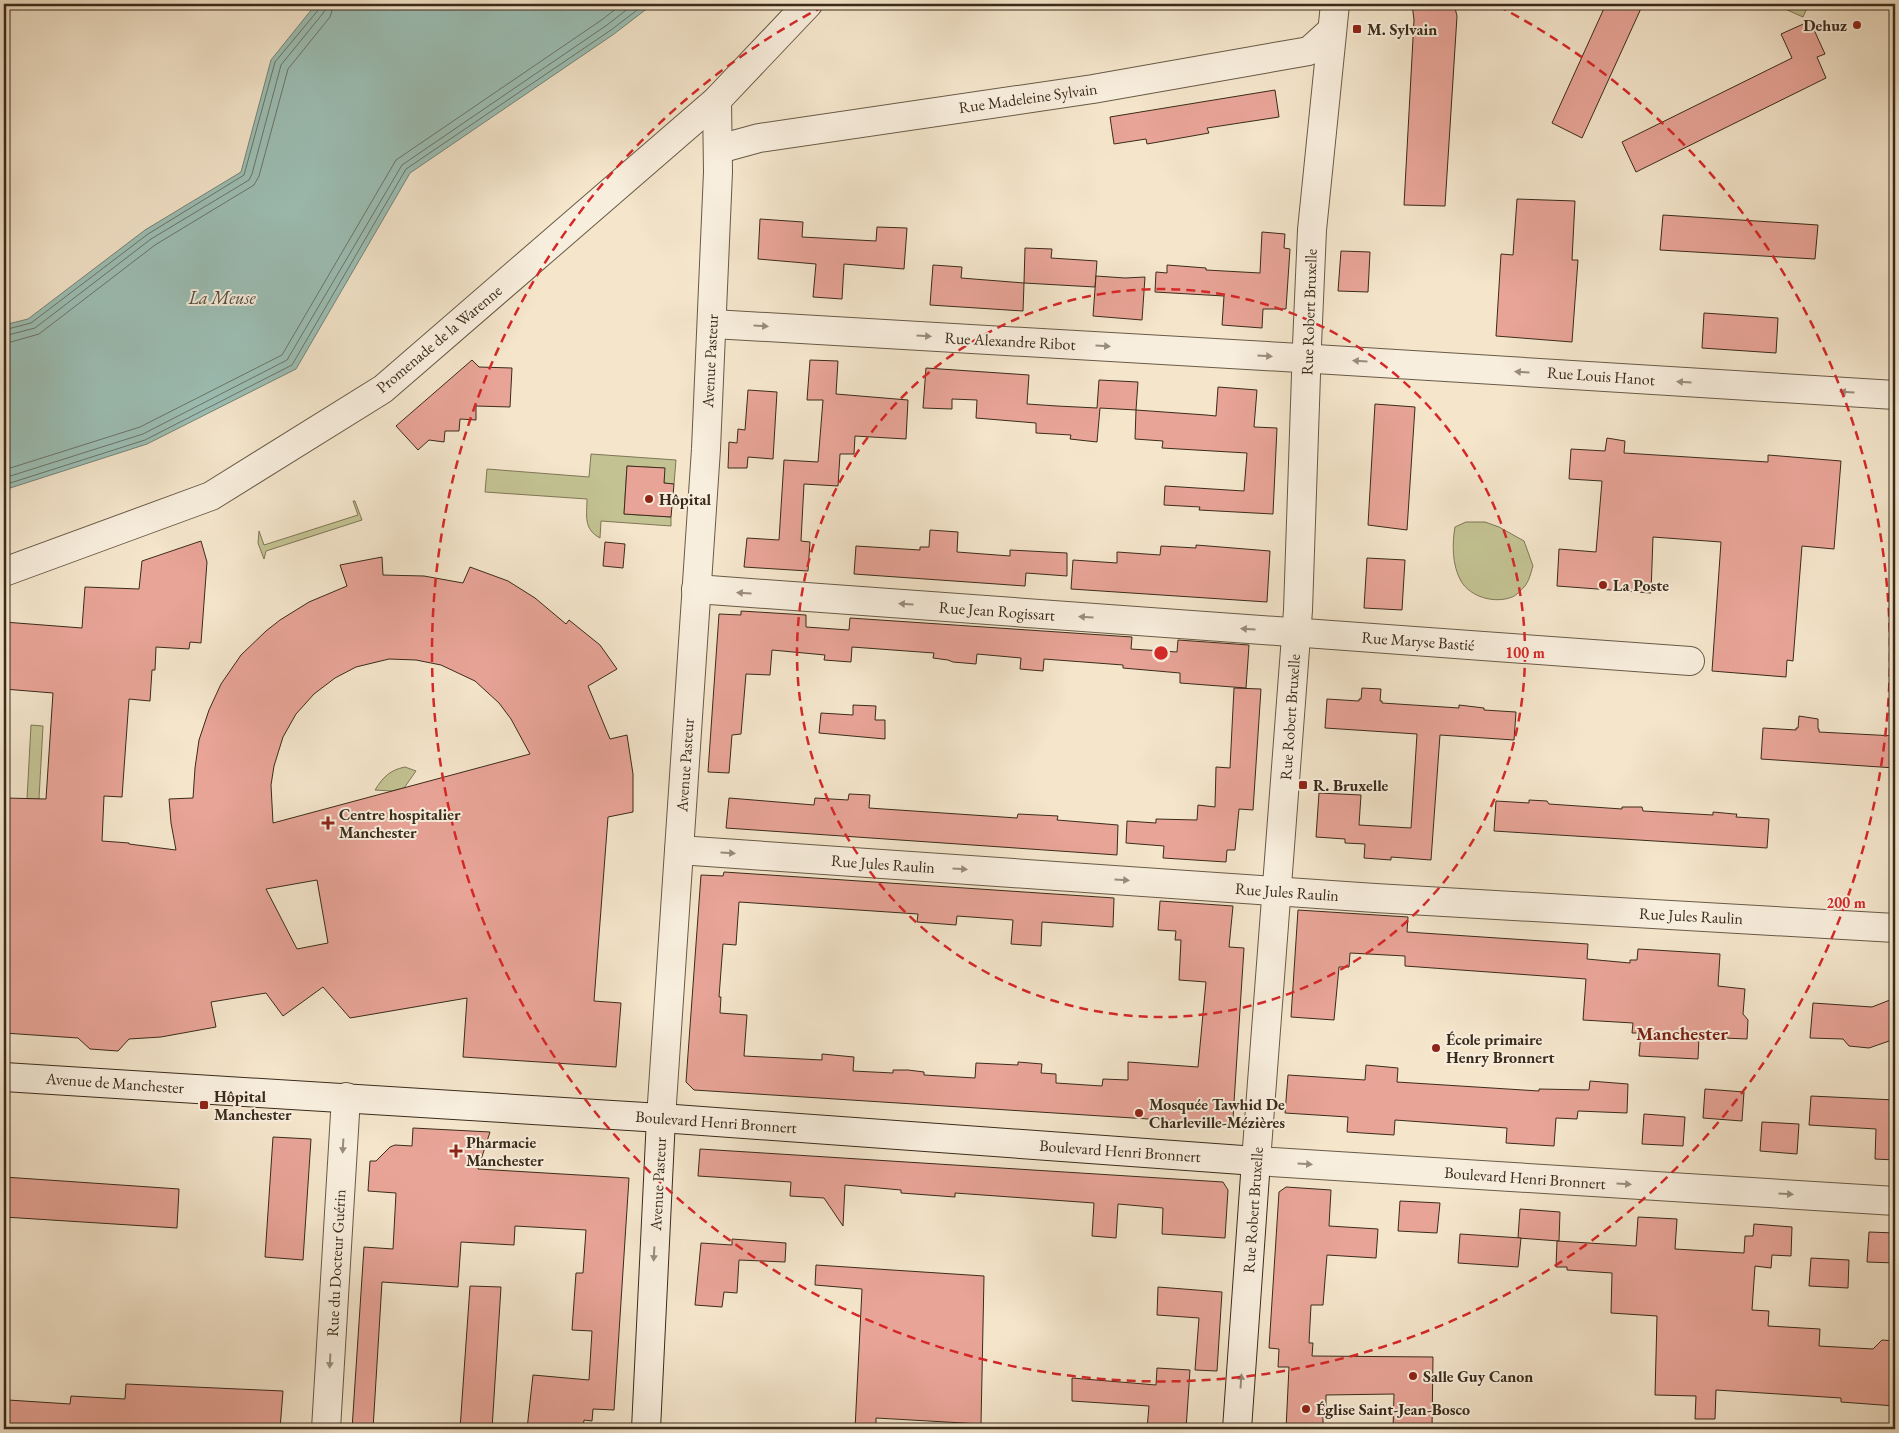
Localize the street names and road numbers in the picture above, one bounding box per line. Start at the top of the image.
street label: Rue Madeleine Sylvain [957,78,1099,118]
street label: Rue Robert Bruxelle [1296,248,1322,376]
street label: Promenade de la Warenne [372,280,506,398]
street label: Avenue Pasteur [697,313,723,409]
street label: Rue Alexandre Ribot [944,327,1076,355]
street label: Rue Louis Hanot [1546,362,1656,390]
street label: Rue Jean Rogissart [938,596,1056,626]
street label: Rue Maryse Bastié [1361,627,1475,655]
street label: Rue Robert Bruxelle [1275,653,1305,781]
street label: Avenue Pasteur [671,717,699,813]
street label: Rue Jules Raulin [830,850,936,878]
street label: Rue Jules Raulin [1234,878,1340,906]
street label: Rue Jules Raulin [1638,903,1744,929]
street label: Avenue de Manchester [44,1068,185,1098]
street label: Boulevard Henri Bronnert [635,1106,797,1138]
street label: Boulevard Henri Bronnert [1039,1135,1201,1167]
street label: Avenue Pasteur [645,1136,671,1232]
street label: Rue Robert Bruxelle [1238,1146,1268,1274]
street label: Boulevard Henri Bronnert [1444,1162,1606,1194]
street label: Rue du Docteur Guérin [322,1188,350,1337]

